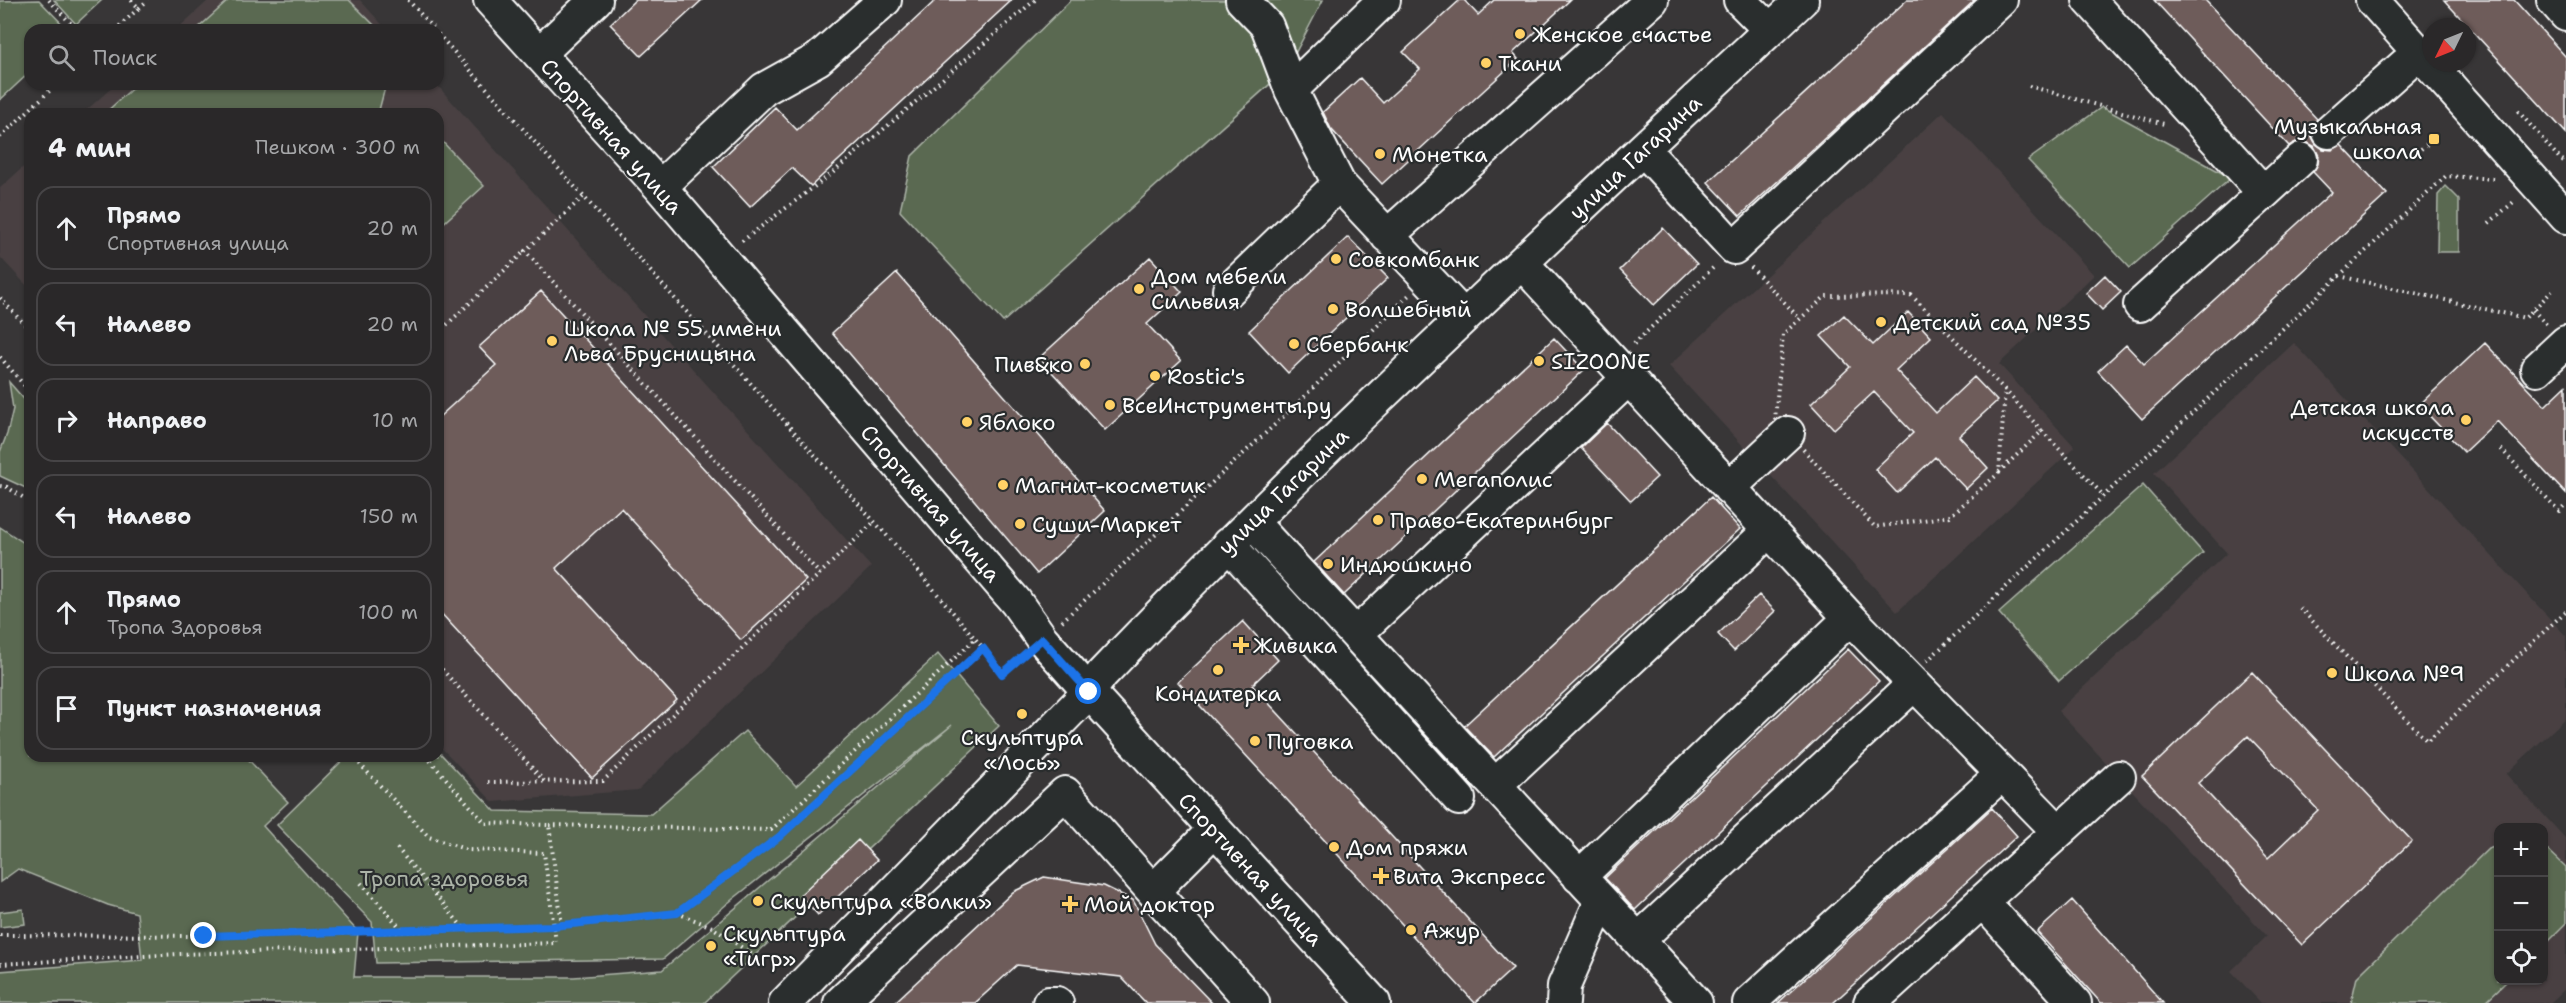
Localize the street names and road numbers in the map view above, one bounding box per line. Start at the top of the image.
street label: Спортивная улица [534,52,690,221]
street label: улица Гагарина [1563,88,1708,226]
street label: Спортивная улица [854,418,1007,589]
street label: улица Гагарина [1212,421,1355,561]
street label: Спортивная улица [1172,786,1330,953]

